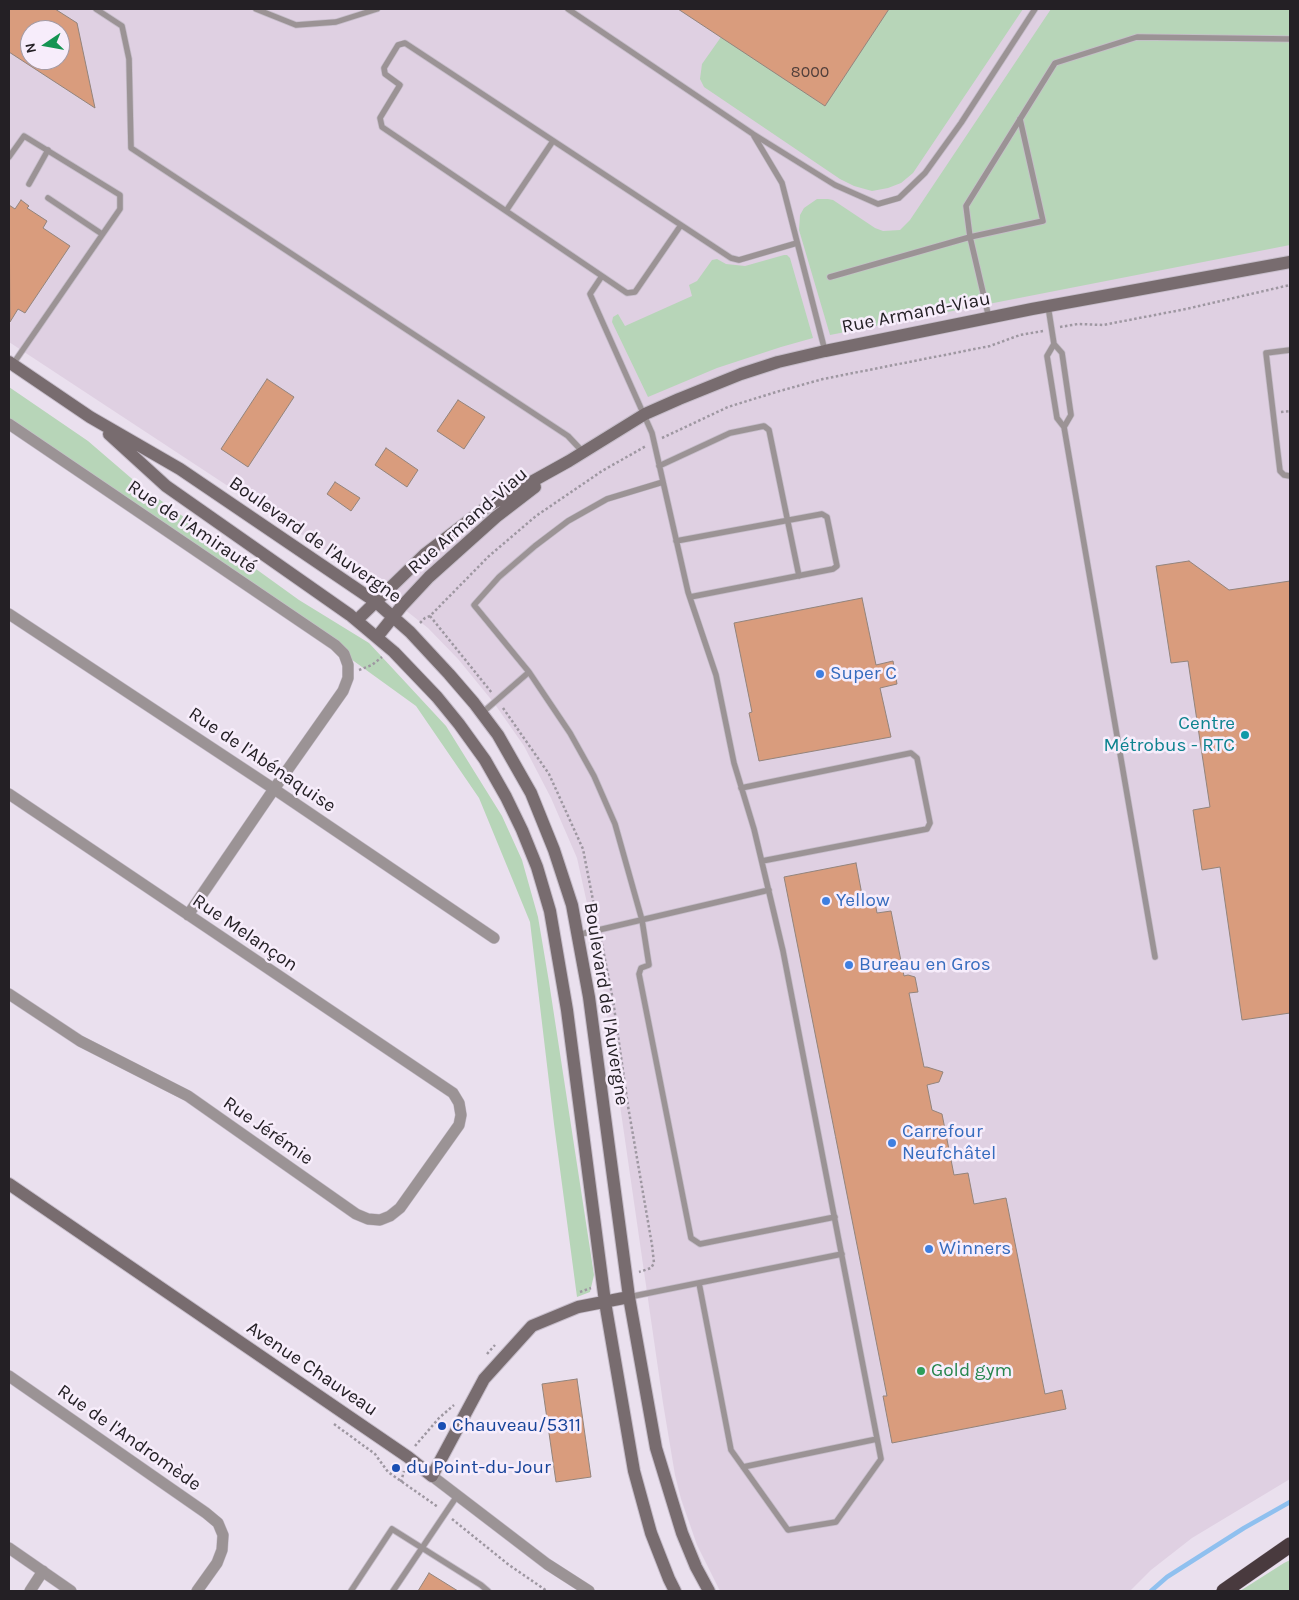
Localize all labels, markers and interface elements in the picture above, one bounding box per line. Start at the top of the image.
north arrow [20,20,70,70]
text: N [21,41,40,55]
house number: 8000 [791,62,829,82]
street label: Rue Armand-Viau [840,287,992,339]
street label: Rue Armand-Viau [404,463,532,579]
street label: Boulevard de l'Auvergne [224,472,406,608]
street label: Rue de l'Amirauté [123,475,261,579]
place label: Super C [830,663,897,685]
marker: Super C [814,668,826,680]
street label: Rue de l'Abénaquise [184,702,340,818]
place label: Centre Métrobus - RTC [1104,713,1235,757]
marker: Centre Métrobus - RTC [1239,729,1251,741]
street label: Rue Melançon [188,889,302,977]
place label: Yellow [836,890,890,912]
marker: Yellow [820,895,832,907]
street label: Boulevard de l'Auvergne [579,901,633,1107]
place label: Bureau en Gros [859,954,991,976]
marker: Bureau en Gros [843,959,855,971]
street label: Rue Jérémie [219,1092,317,1170]
place label: Carrefour Neufchâtel [902,1121,996,1165]
marker: Carrefour Neufchâtel [886,1137,898,1149]
place label: Winners [939,1238,1011,1260]
marker: Winners [923,1243,935,1255]
street label: Avenue Chauveau [242,1317,382,1421]
place label: Gold gym [931,1360,1012,1382]
marker: Gold gym [915,1365,927,1377]
street label: Rue de l'Andromède [53,1380,205,1496]
place label: Chauveau/5311 [452,1415,581,1437]
marker: Chauveau/5311 [436,1420,448,1432]
place label: du Point-du-Jour [406,1457,551,1479]
marker: du Point-du-Jour [390,1462,402,1474]

